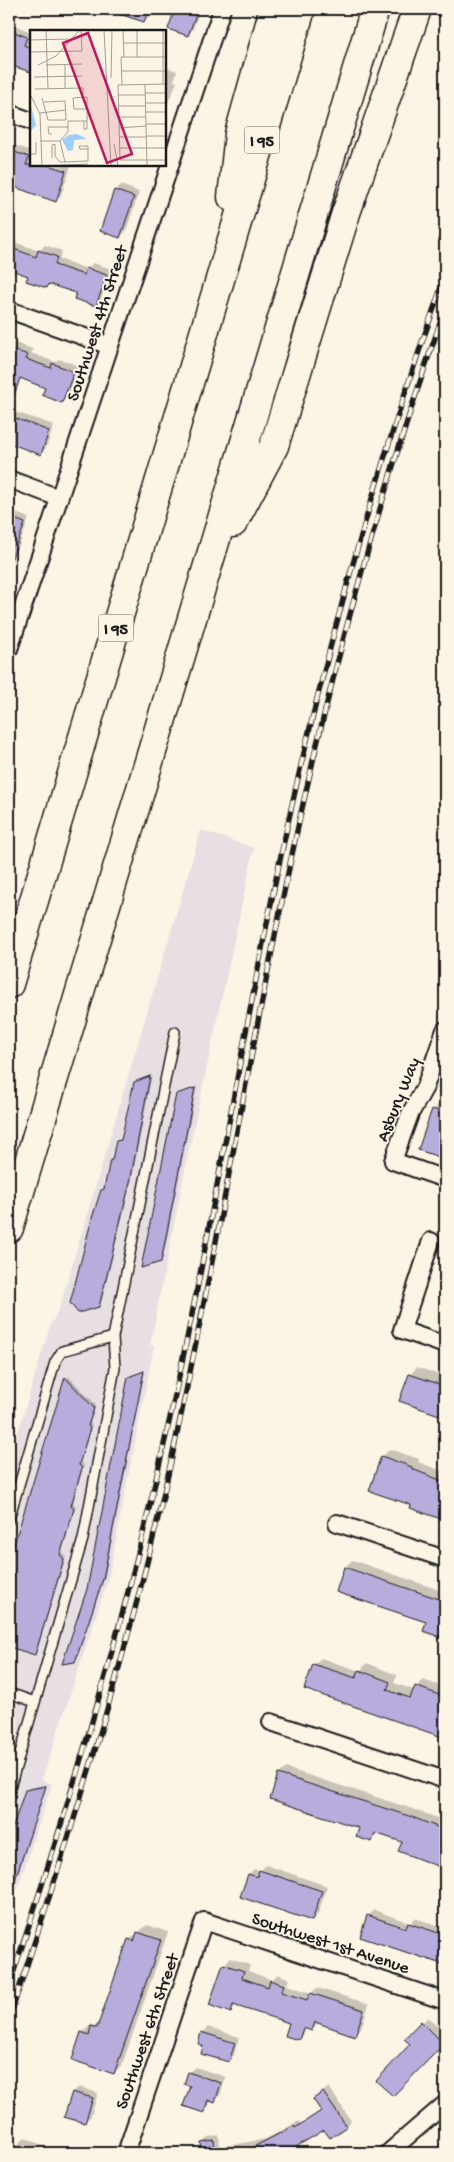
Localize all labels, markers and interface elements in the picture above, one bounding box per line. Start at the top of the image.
inset map [30,30,166,166]
road number: I 95 [244,126,280,154]
street label: Southwest 4th Street [63,242,134,404]
road number: I 95 [98,614,134,641]
street label: Asbury Way [373,1055,426,1145]
street label: Southwest 1st Avenue [249,1909,412,1980]
street label: Southwest 6th Street [112,1950,185,2112]

